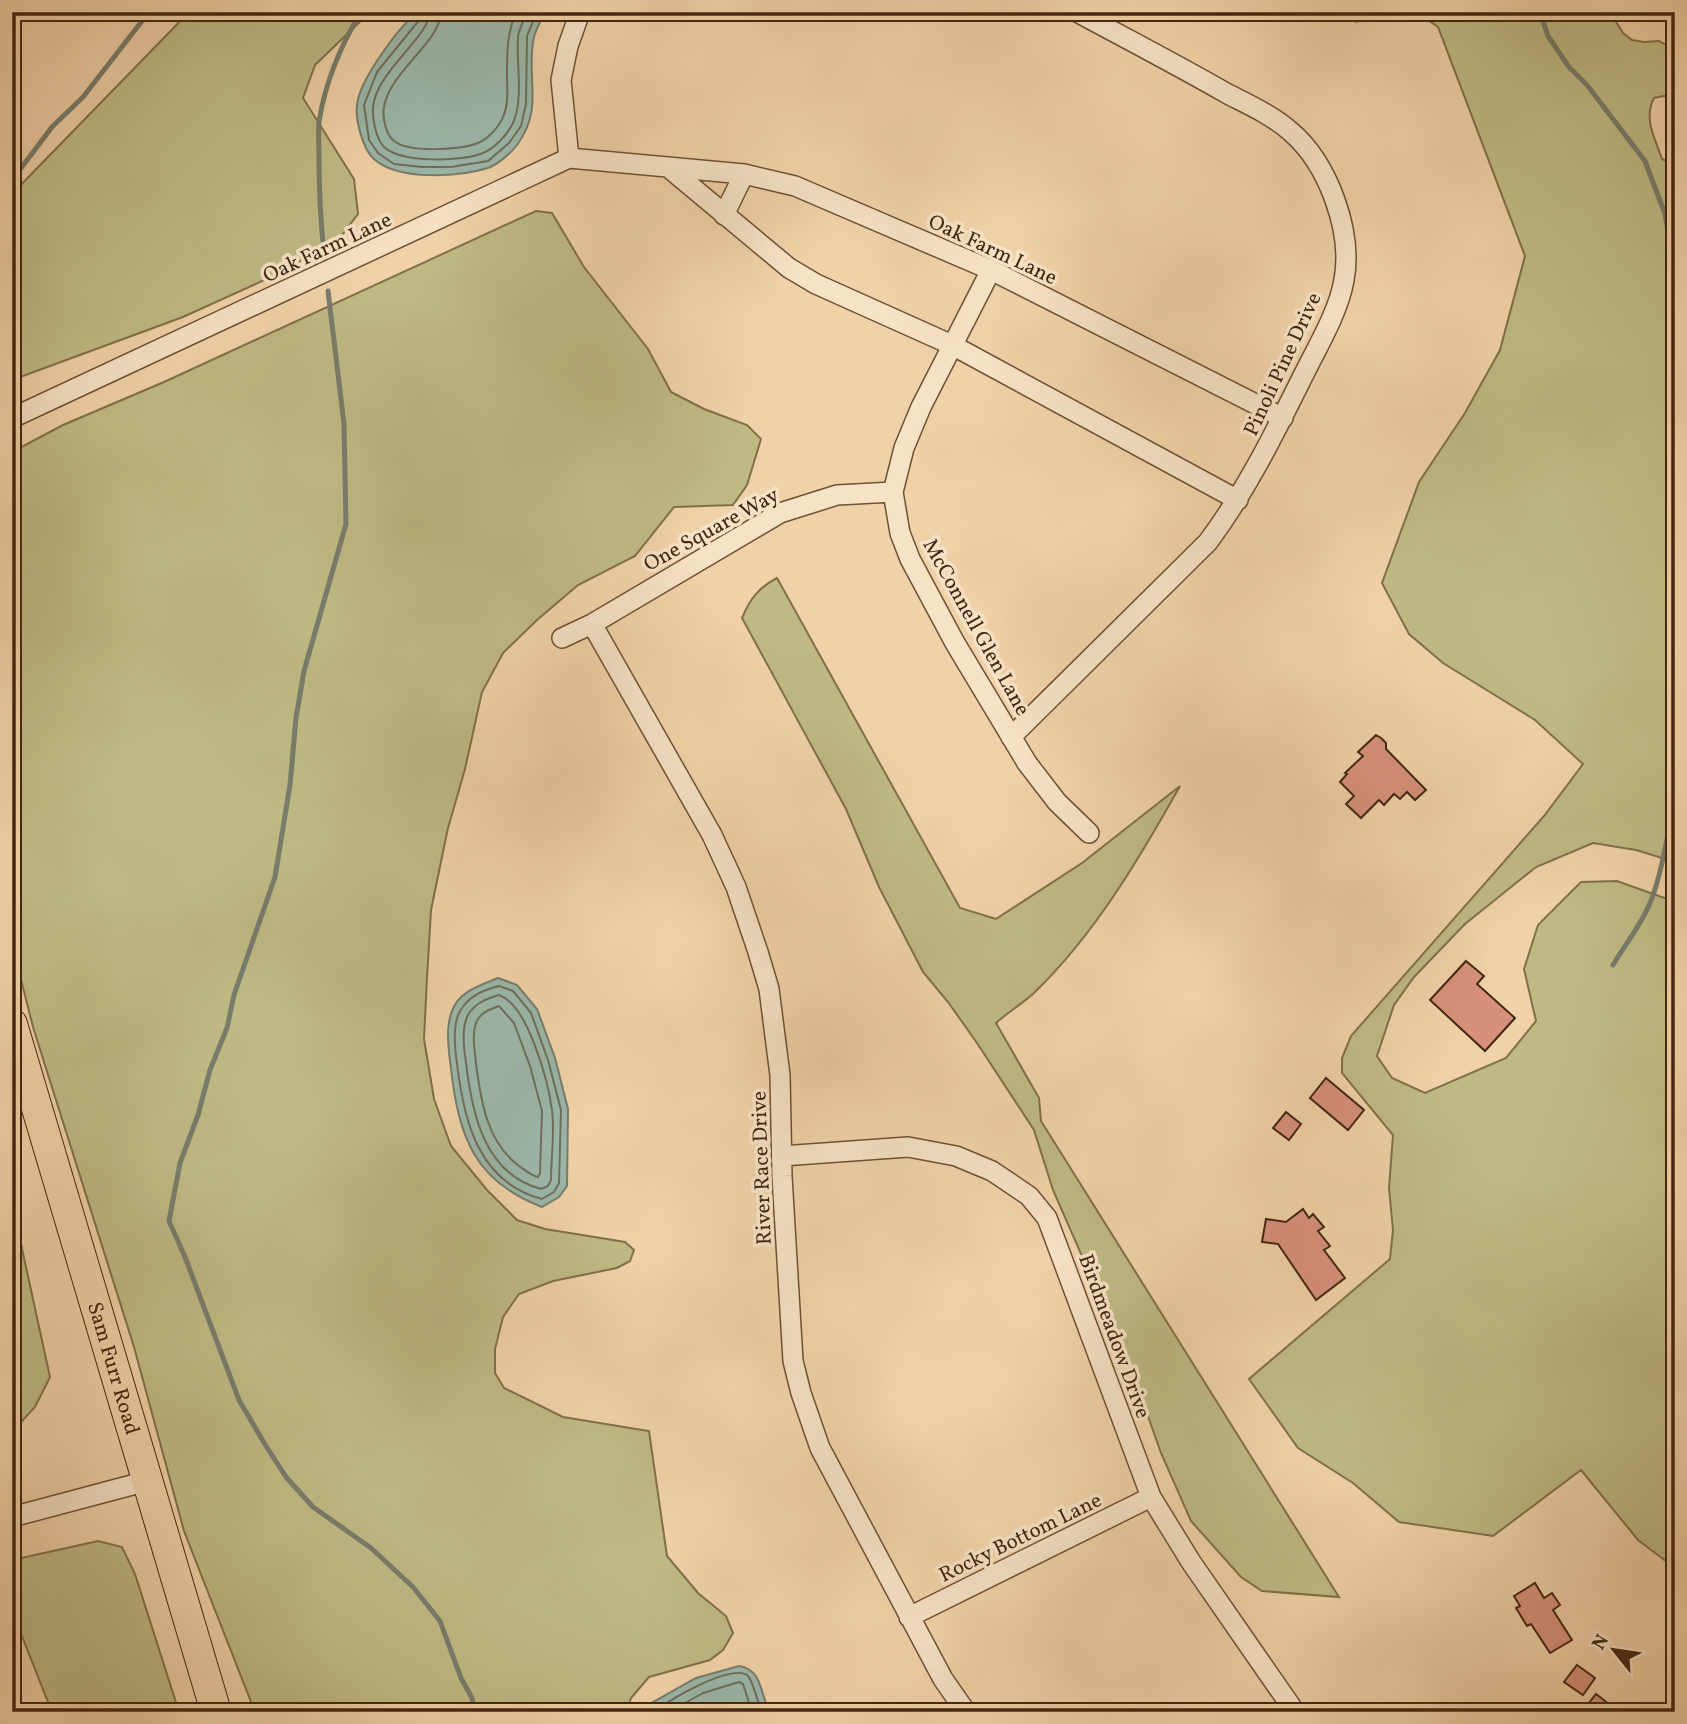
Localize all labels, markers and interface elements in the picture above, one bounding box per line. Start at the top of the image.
street label: Oak Farm Lane [259,206,397,291]
street label: Oak Farm Lane [923,208,1061,293]
street label: Pinoli Pine Drive [1237,288,1329,441]
street label: One Square Way [639,481,785,579]
street label: McConnell Glen Lane [915,534,1036,721]
street label: River Race Drive [745,1090,780,1245]
street label: Birdmeadow Drive [1070,1250,1157,1423]
street label: Sam Furr Road [79,1299,146,1438]
street label: Rocky Bottom Lane [934,1486,1107,1590]
north arrow [1578,1616,1648,1686]
text: N [1586,1630,1616,1655]

